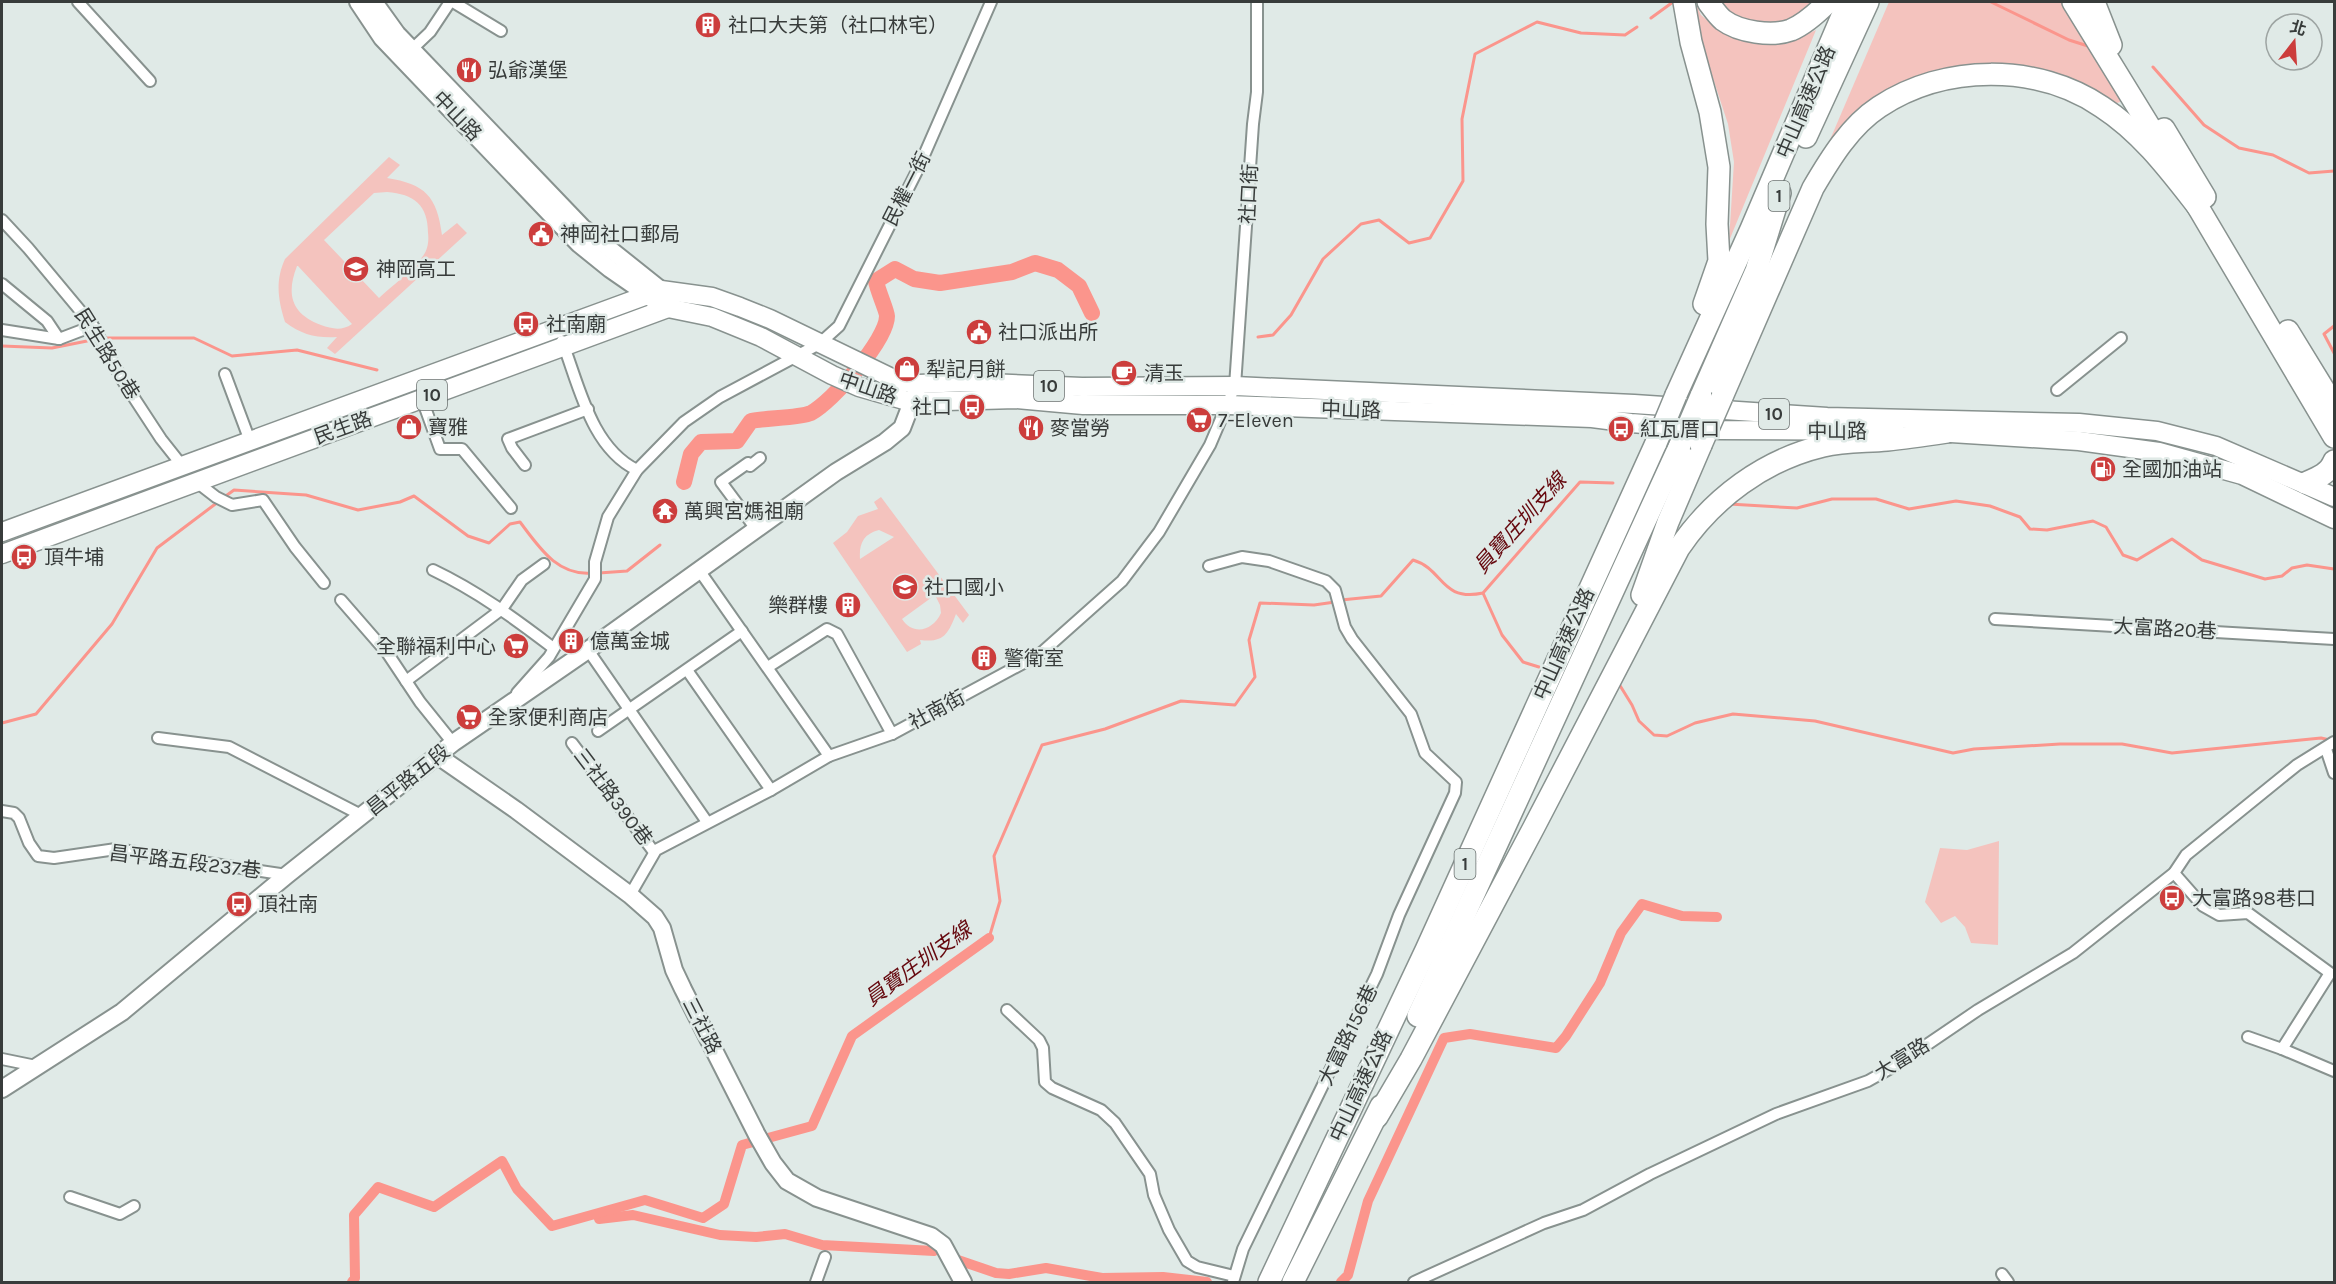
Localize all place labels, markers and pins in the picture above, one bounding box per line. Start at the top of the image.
building icon: 社口大夫第（社口林宅） [693,10,723,40]
place label: 社口大夫第（社口林宅） [728,14,948,37]
restaurant icon: 弘爺漢堡 [454,55,484,85]
place label: 弘爺漢堡 [488,59,568,82]
public building icon: 神岡社口郵局 [526,219,556,249]
place label: 神岡社口郵局 [560,223,680,246]
school or university icon: 神岡高工 [341,254,371,284]
place label: 神岡高工 [376,258,456,281]
bus stop icon: 社南廟 [511,309,541,339]
place label: 社南廟 [546,313,606,336]
public building icon: 社口派出所 [964,317,994,347]
place label: 社口派出所 [998,321,1098,344]
shop icon: 犁記月餅 [892,354,922,384]
place label: 犁記月餅 [926,358,1006,381]
cafe icon: 清玉 [1109,358,1139,388]
place label: 清玉 [1144,362,1184,385]
bus stop icon: 社口 [957,392,987,422]
place label: 社口 [912,396,952,419]
supermarket icon: 7-Eleven [1184,405,1214,435]
place label: 7-Eleven [1218,409,1294,432]
shop icon: 寶雅 [394,412,424,442]
restaurant icon: 麥當勞 [1016,413,1046,443]
bus stop icon: 紅瓦厝口 [1606,414,1636,444]
place label: 寶雅 [428,416,468,439]
place label: 麥當勞 [1050,417,1110,440]
place label: 紅瓦厝口 [1640,418,1720,441]
fuel station icon: 全國加油站 [2088,454,2118,484]
place label: 全國加油站 [2122,458,2222,481]
temple icon: 萬興宮媽祖廟 [650,496,680,526]
place label: 萬興宮媽祖廟 [684,500,804,523]
bus stop icon: 頂牛埔 [9,542,39,572]
place label: 頂牛埔 [44,546,104,569]
school or university icon: 社口國小 [890,572,920,602]
place label: 社口國小 [924,576,1004,599]
building icon: 樂群樓 [833,590,863,620]
place label: 樂群樓 [768,594,828,617]
building icon: 億萬金城 [556,626,586,656]
place label: 億萬金城 [590,630,670,653]
supermarket icon: 全聯福利中心 [501,631,531,661]
place label: 全聯福利中心 [376,635,496,658]
building icon: 警衛室 [969,643,999,673]
place label: 警衛室 [1004,647,1064,670]
supermarket icon: 全家便利商店 [454,702,484,732]
place label: 全家便利商店 [488,706,608,729]
bus stop icon: 大富路98巷口 [2157,883,2187,913]
place label: 大富路98巷口 [2192,887,2316,910]
bus stop icon: 頂社南 [224,889,254,919]
place label: 頂社南 [258,893,318,916]

